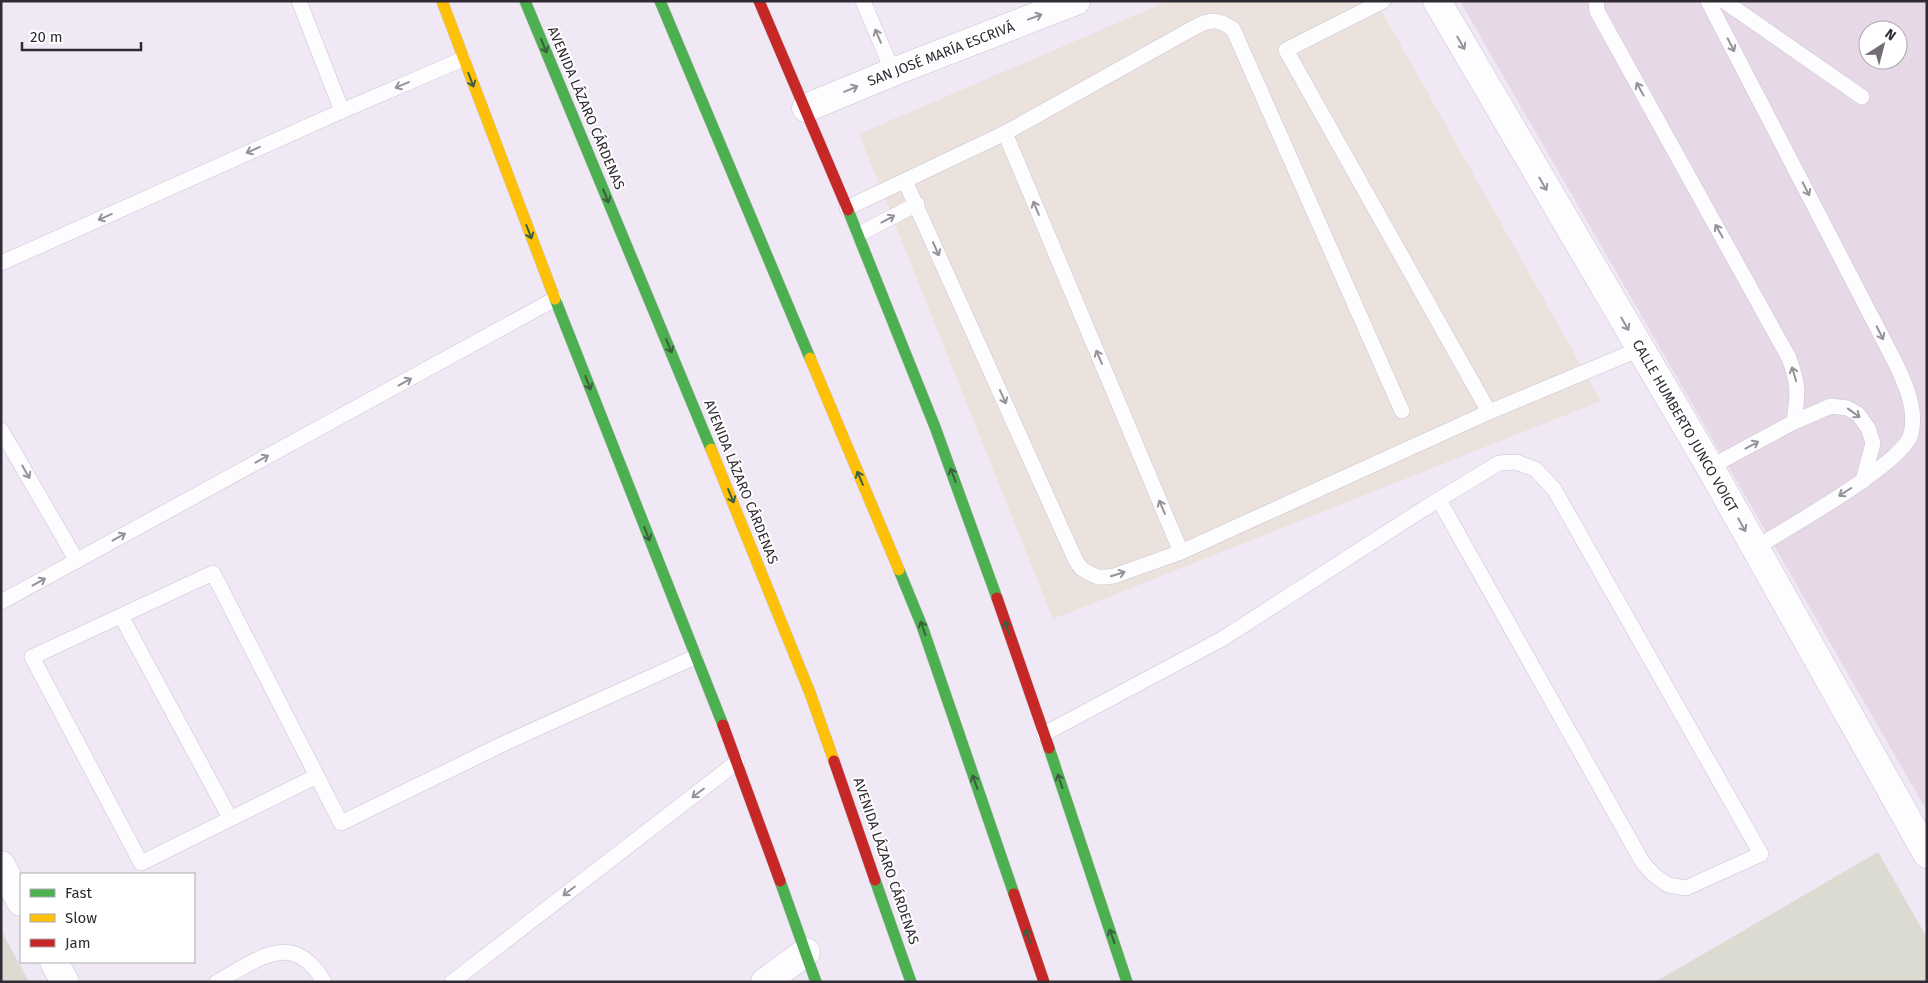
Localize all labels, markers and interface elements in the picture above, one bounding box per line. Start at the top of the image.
one-way arrow [1026,12,1042,21]
street label: SAN JOSÉ MARÍA ESCRIVÁ [865,17,1017,90]
scale bar [22,20,141,52]
north arrow [1858,20,1908,70]
street label: AVENIDA LÁZARO CÁRDENAS [544,23,629,192]
text: N [1882,25,1899,44]
text: 20 m [30,28,63,46]
one-way arrow [872,29,882,44]
one-way arrow [1457,36,1467,50]
one-way arrow [1726,37,1736,52]
one-way arrow [539,38,549,53]
one-way arrow [467,72,476,87]
one-way arrow [395,81,410,91]
one-way arrow [1635,81,1645,96]
one-way arrow [843,84,858,94]
one-way arrow [246,146,261,156]
one-way arrow [1539,176,1549,190]
one-way arrow [1802,181,1811,196]
one-way arrow [602,188,612,203]
one-way arrow [1031,200,1040,216]
one-way arrow [98,212,113,222]
one-way arrow [880,214,895,223]
one-way arrow [525,223,534,239]
one-way arrow [1713,224,1723,239]
one-way arrow [932,241,942,256]
one-way arrow [1621,316,1631,330]
one-way arrow [1876,325,1885,340]
street label: CALLE HUMBERTO JUNCO VOIGT [1629,337,1742,516]
one-way arrow [664,338,674,353]
one-way arrow [1094,350,1103,365]
one-way arrow [1789,367,1799,383]
one-way arrow [584,375,593,390]
one-way arrow [397,376,411,386]
one-way arrow [998,389,1008,404]
street label: AVENIDA LÁZARO CÁRDENAS [700,397,783,567]
one-way arrow [1848,407,1861,418]
one-way arrow [1744,440,1759,450]
one-way arrow [254,454,269,464]
one-way arrow [21,465,31,479]
one-way arrow [948,468,957,483]
one-way arrow [855,471,865,486]
one-way arrow [727,488,737,503]
one-way arrow [1839,488,1853,498]
one-way arrow [1156,500,1166,515]
one-way arrow [1738,517,1747,532]
one-way arrow [643,526,653,541]
one-way arrow [112,532,126,542]
one-way arrow [1110,569,1126,579]
one-way arrow [31,576,46,586]
one-way arrow [918,621,927,636]
one-way arrow [1002,621,1011,636]
one-way arrow [970,774,980,790]
one-way arrow [1055,774,1064,790]
street label: AVENIDA LÁZARO CÁRDENAS [849,775,924,947]
one-way arrow [692,787,705,798]
legend [20,873,195,963]
text: Fast [65,884,92,902]
one-way arrow [563,886,576,897]
text: Slow [65,909,97,927]
one-way arrow [1023,928,1032,944]
one-way arrow [1106,928,1116,944]
text: Jam [65,934,91,952]

